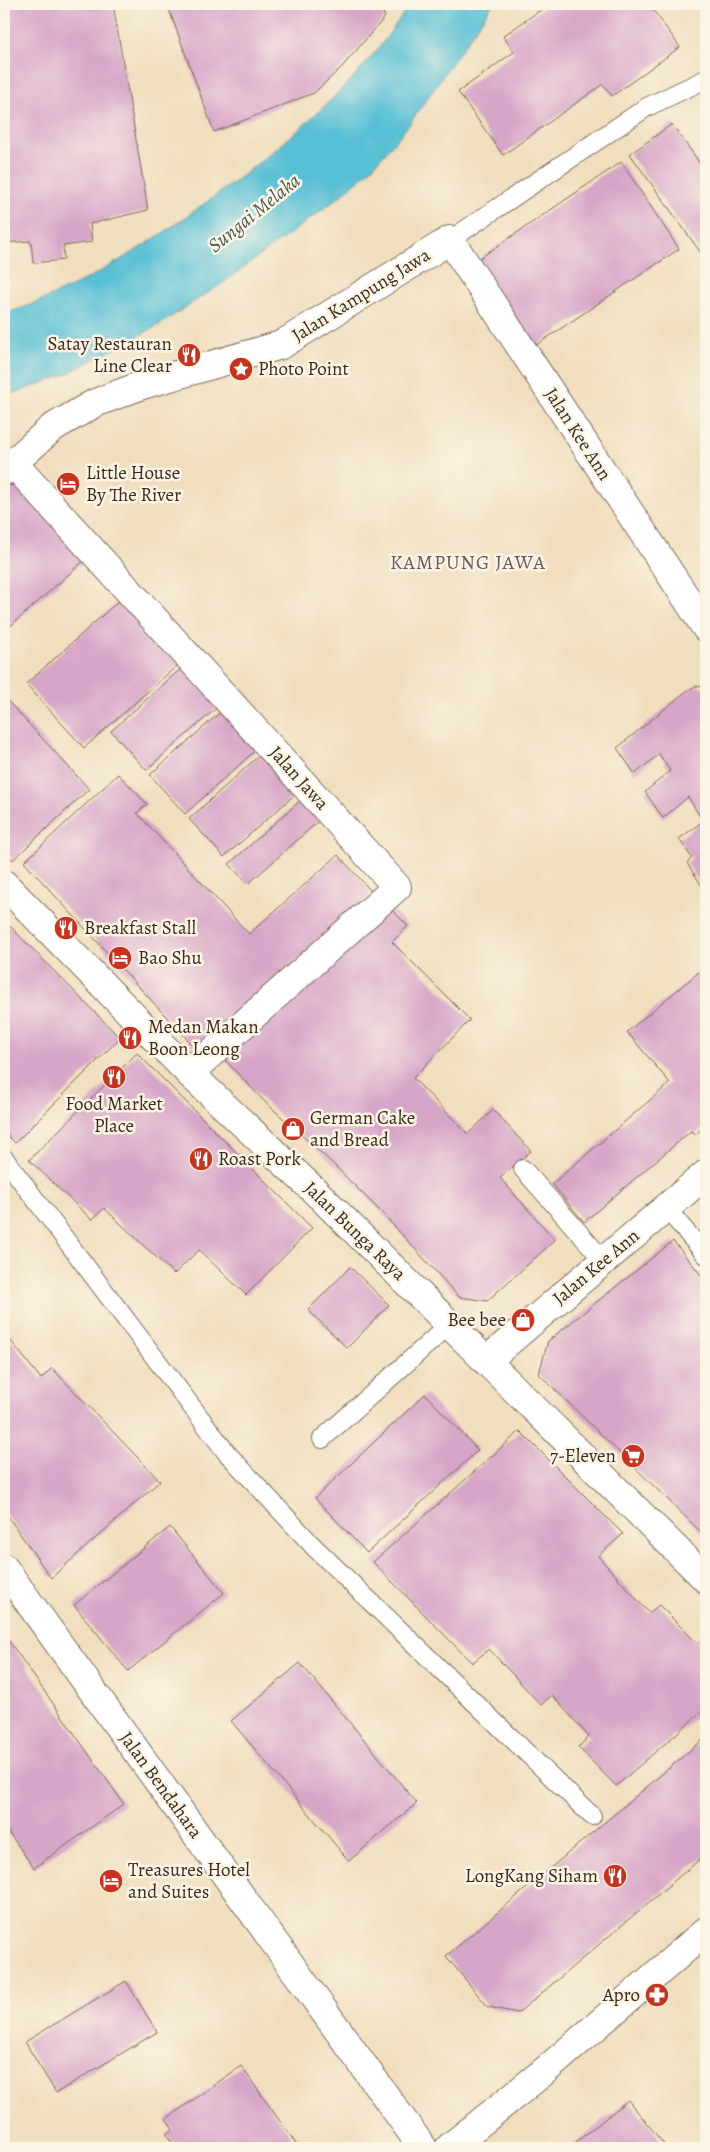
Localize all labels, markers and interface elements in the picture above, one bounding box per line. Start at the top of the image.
water label: Sungai Melaka [202,167,306,259]
street label: Jalan Kampung Jawa [287,242,435,348]
place label: Satay Restauran Line Clear [48,331,172,379]
restaurant icon: Satay Restauran Line Clear [176,342,202,368]
place icon: Photo Point [228,356,254,382]
place label: Photo Point [258,356,349,382]
street label: Jalan Kee Ann [538,383,618,485]
place label: Little House By The River [86,460,181,508]
hotel icon: Little House By The River [55,471,81,497]
district label: KAMPUNG JAWA [390,549,546,576]
street label: Jalan Jawa [263,740,335,816]
restaurant icon: Breakfast Stall [53,915,79,941]
place label: Breakfast Stall [84,915,196,941]
hotel icon: Bao Shu [107,945,133,971]
place label: Bao Shu [138,945,202,971]
place label: Medan Makan Boon Leong [148,1014,259,1062]
restaurant icon: Medan Makan Boon Leong [117,1025,143,1051]
restaurant icon: Food Market Place [101,1064,127,1090]
place label: Food Market Place [65,1091,163,1139]
place label: German Cake and Bread [310,1105,415,1153]
shop icon: German Cake and Bread [280,1116,306,1142]
restaurant icon: Roast Pork [188,1146,214,1172]
place label: Roast Pork [218,1146,301,1172]
street label: Jalan Bunga Raya [298,1176,412,1287]
street label: Jalan Kee Ann [547,1223,645,1311]
place label: Bee bee [447,1307,506,1333]
shop icon: Bee bee [510,1307,536,1333]
place label: 7-Eleven [550,1443,616,1469]
supermarket icon: 7-Eleven [620,1443,646,1469]
street label: Jalan Bendahara [113,1726,209,1844]
place label: Treasures Hotel and Suites [128,1857,250,1905]
place label: LongKang Siham [465,1863,598,1889]
restaurant icon: LongKang Siham [602,1863,628,1889]
hotel icon: Treasures Hotel and Suites [98,1868,124,1894]
place label: Apro [602,1982,640,2008]
pharmacy icon: Apro [644,1982,670,2008]

